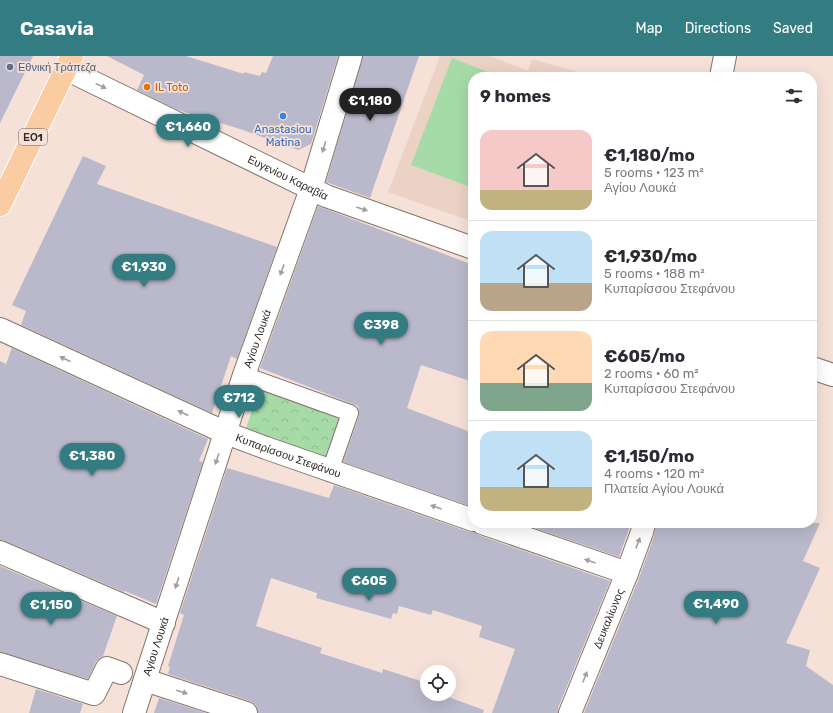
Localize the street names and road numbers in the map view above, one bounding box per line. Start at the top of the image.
road number: ΕΟ1 [19,129,47,145]
street label: Ευγενίου Καραβία [245,153,331,203]
street label: Αγίου Λουκά [241,307,274,370]
street label: Κυπαρίσσου Στεφάνου [234,431,343,481]
street label: Δευκαλίωνος [591,587,627,651]
street label: Αγίου Λουκά [140,615,172,678]

